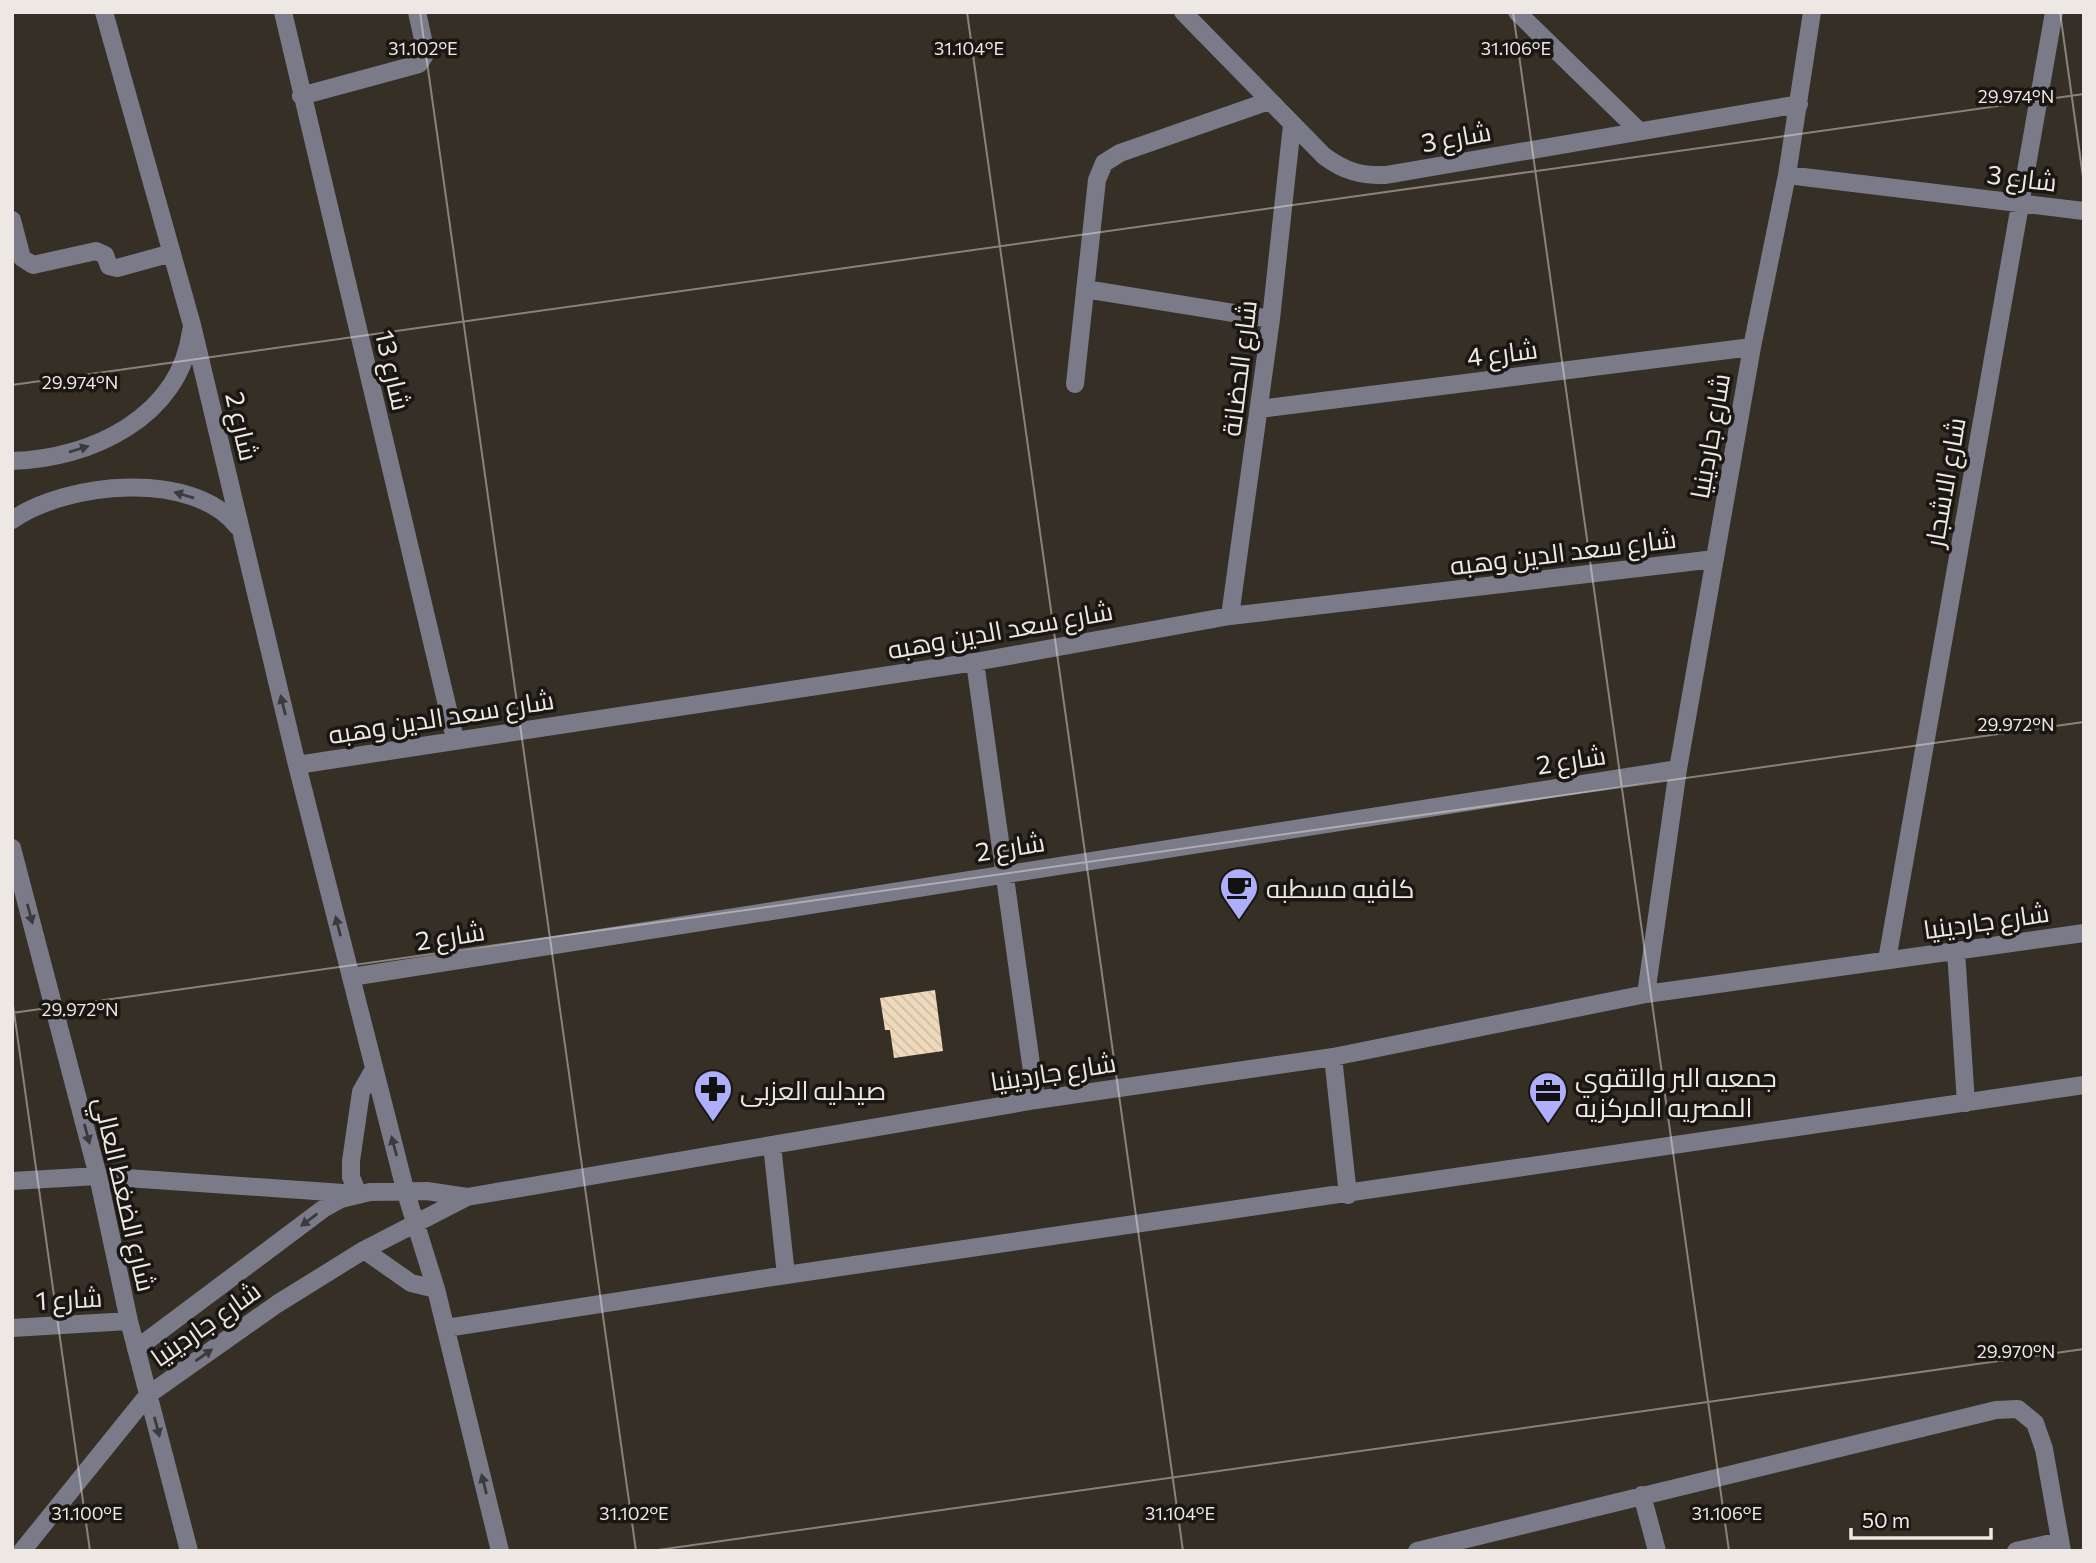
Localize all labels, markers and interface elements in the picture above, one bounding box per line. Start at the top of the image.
text: 31.102°E [388,37,458,59]
text: 31.104°E [934,37,1004,59]
text: 31.106°E [1481,37,1551,59]
text: 29.974°N [1978,85,2054,107]
street label: شارع 3 [1419,115,1494,160]
street label: شارع 3 [1985,157,2059,200]
street label: شارع الحضانة [1214,298,1265,438]
street label: شارع 13 [367,327,418,414]
street label: شارع 4 [1465,332,1539,375]
text: 29.974°N [42,371,118,393]
street label: شارع جاردينيا [1683,371,1738,502]
street label: شارع 2 [217,389,266,464]
street label: شارع الاشجار [1917,415,1974,552]
one-way arrow [69,444,90,454]
one-way arrow [173,490,194,500]
street label: شارع سعد الدين وهبه [1448,522,1678,583]
street label: شارع سعد الدين وهبه [885,594,1115,667]
street label: شارع سعد الدين وهبه [326,683,556,752]
one-way arrow [277,694,288,716]
text: 29.972°N [1977,713,2055,735]
street label: شارع 2 [1534,738,1608,783]
street label: شارع 2 [973,825,1047,870]
cafe icon: كافيه مسطبه [1218,866,1260,921]
place label: كافيه مسطبه [1266,872,1415,903]
street label: شارع جاردينيا [1921,896,2051,947]
one-way arrow [25,904,35,925]
street label: شارع 2 [413,914,487,959]
one-way arrow [332,915,343,937]
text: 29.972°N [41,998,119,1020]
street label: شارع جاردينيا [988,1046,1118,1099]
place label: جمعيه البر والتقوي المصريه المركزيه [1575,1061,1777,1123]
pharmacy icon: صيدليه العزبى [692,1068,734,1123]
office icon: جمعيه البر والتقوي المصريه المركزيه [1527,1070,1569,1125]
place label: صيدليه العزبى [740,1074,886,1107]
street label: شارع الضغط العالي [82,1094,163,1296]
one-way arrow [82,1124,93,1146]
one-way arrow [388,1135,399,1157]
one-way arrow [300,1213,318,1227]
street label: شارع جاردينيا [144,1274,268,1375]
street label: شارع 1 [35,1281,103,1318]
text: 29.970°N [1977,1340,2055,1362]
one-way arrow [195,1348,213,1362]
one-way arrow [152,1416,163,1438]
one-way arrow [478,1473,489,1495]
scale bar [1851,1496,1991,1540]
text: 31.100°E [51,1502,123,1524]
text: 31.102°E [599,1502,669,1524]
text: 31.104°E [1145,1502,1215,1524]
text: 31.106°E [1692,1502,1762,1524]
text: 50 m [1862,1507,1910,1532]

